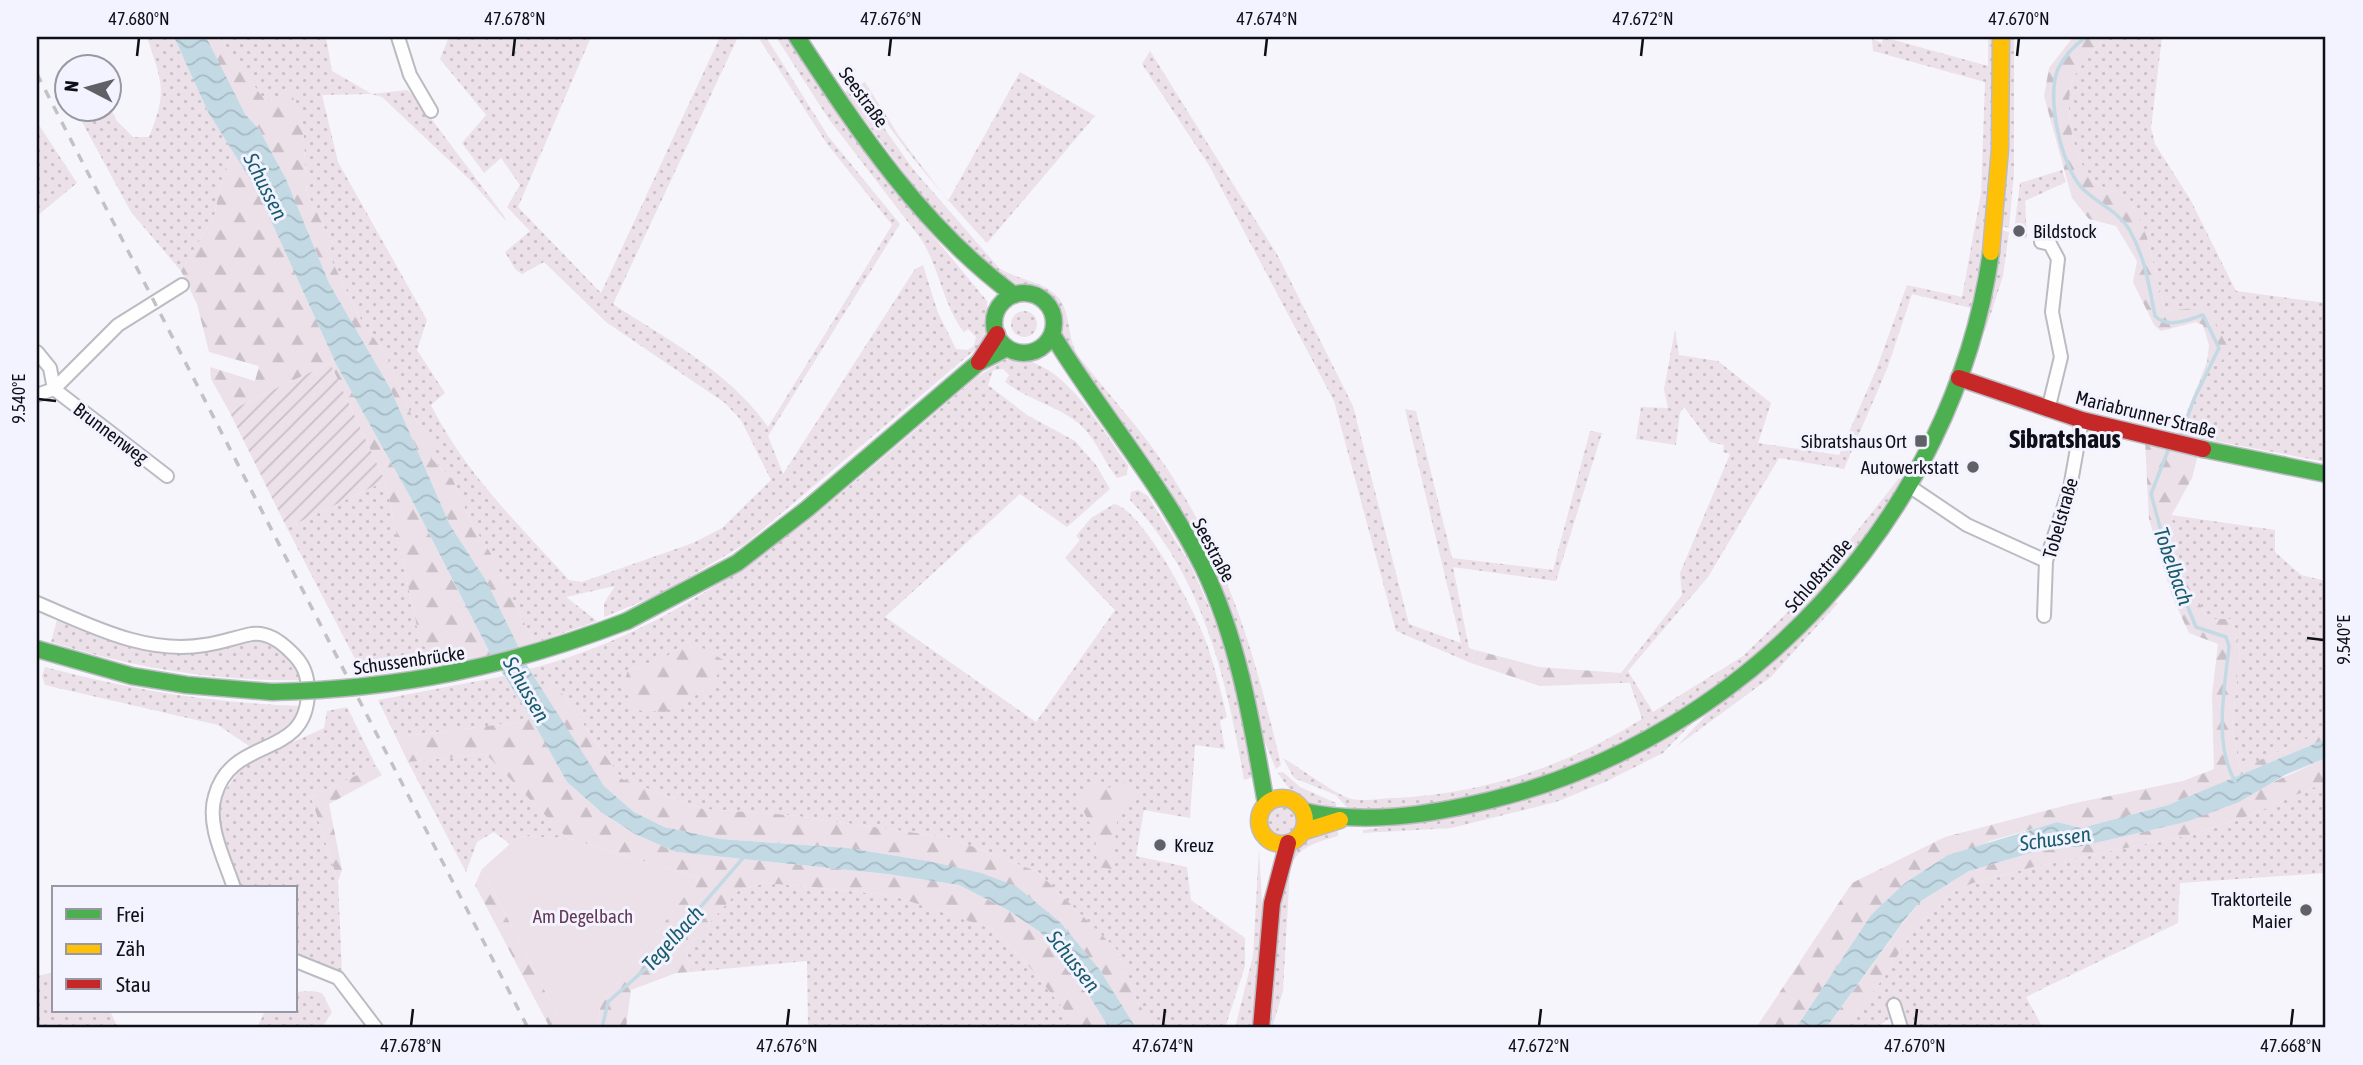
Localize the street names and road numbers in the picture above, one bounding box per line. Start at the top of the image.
street label: Seestraße [835,63,893,131]
street label: Mariabrunner Straße [2073,386,2219,442]
street label: Brunnenweg [69,398,153,469]
street label: Tobelstraße [2038,475,2082,561]
street label: Seestraße [1188,514,1240,586]
street label: Schloßstraße [1780,534,1856,616]
street label: Schussenbrücke [352,641,466,679]

